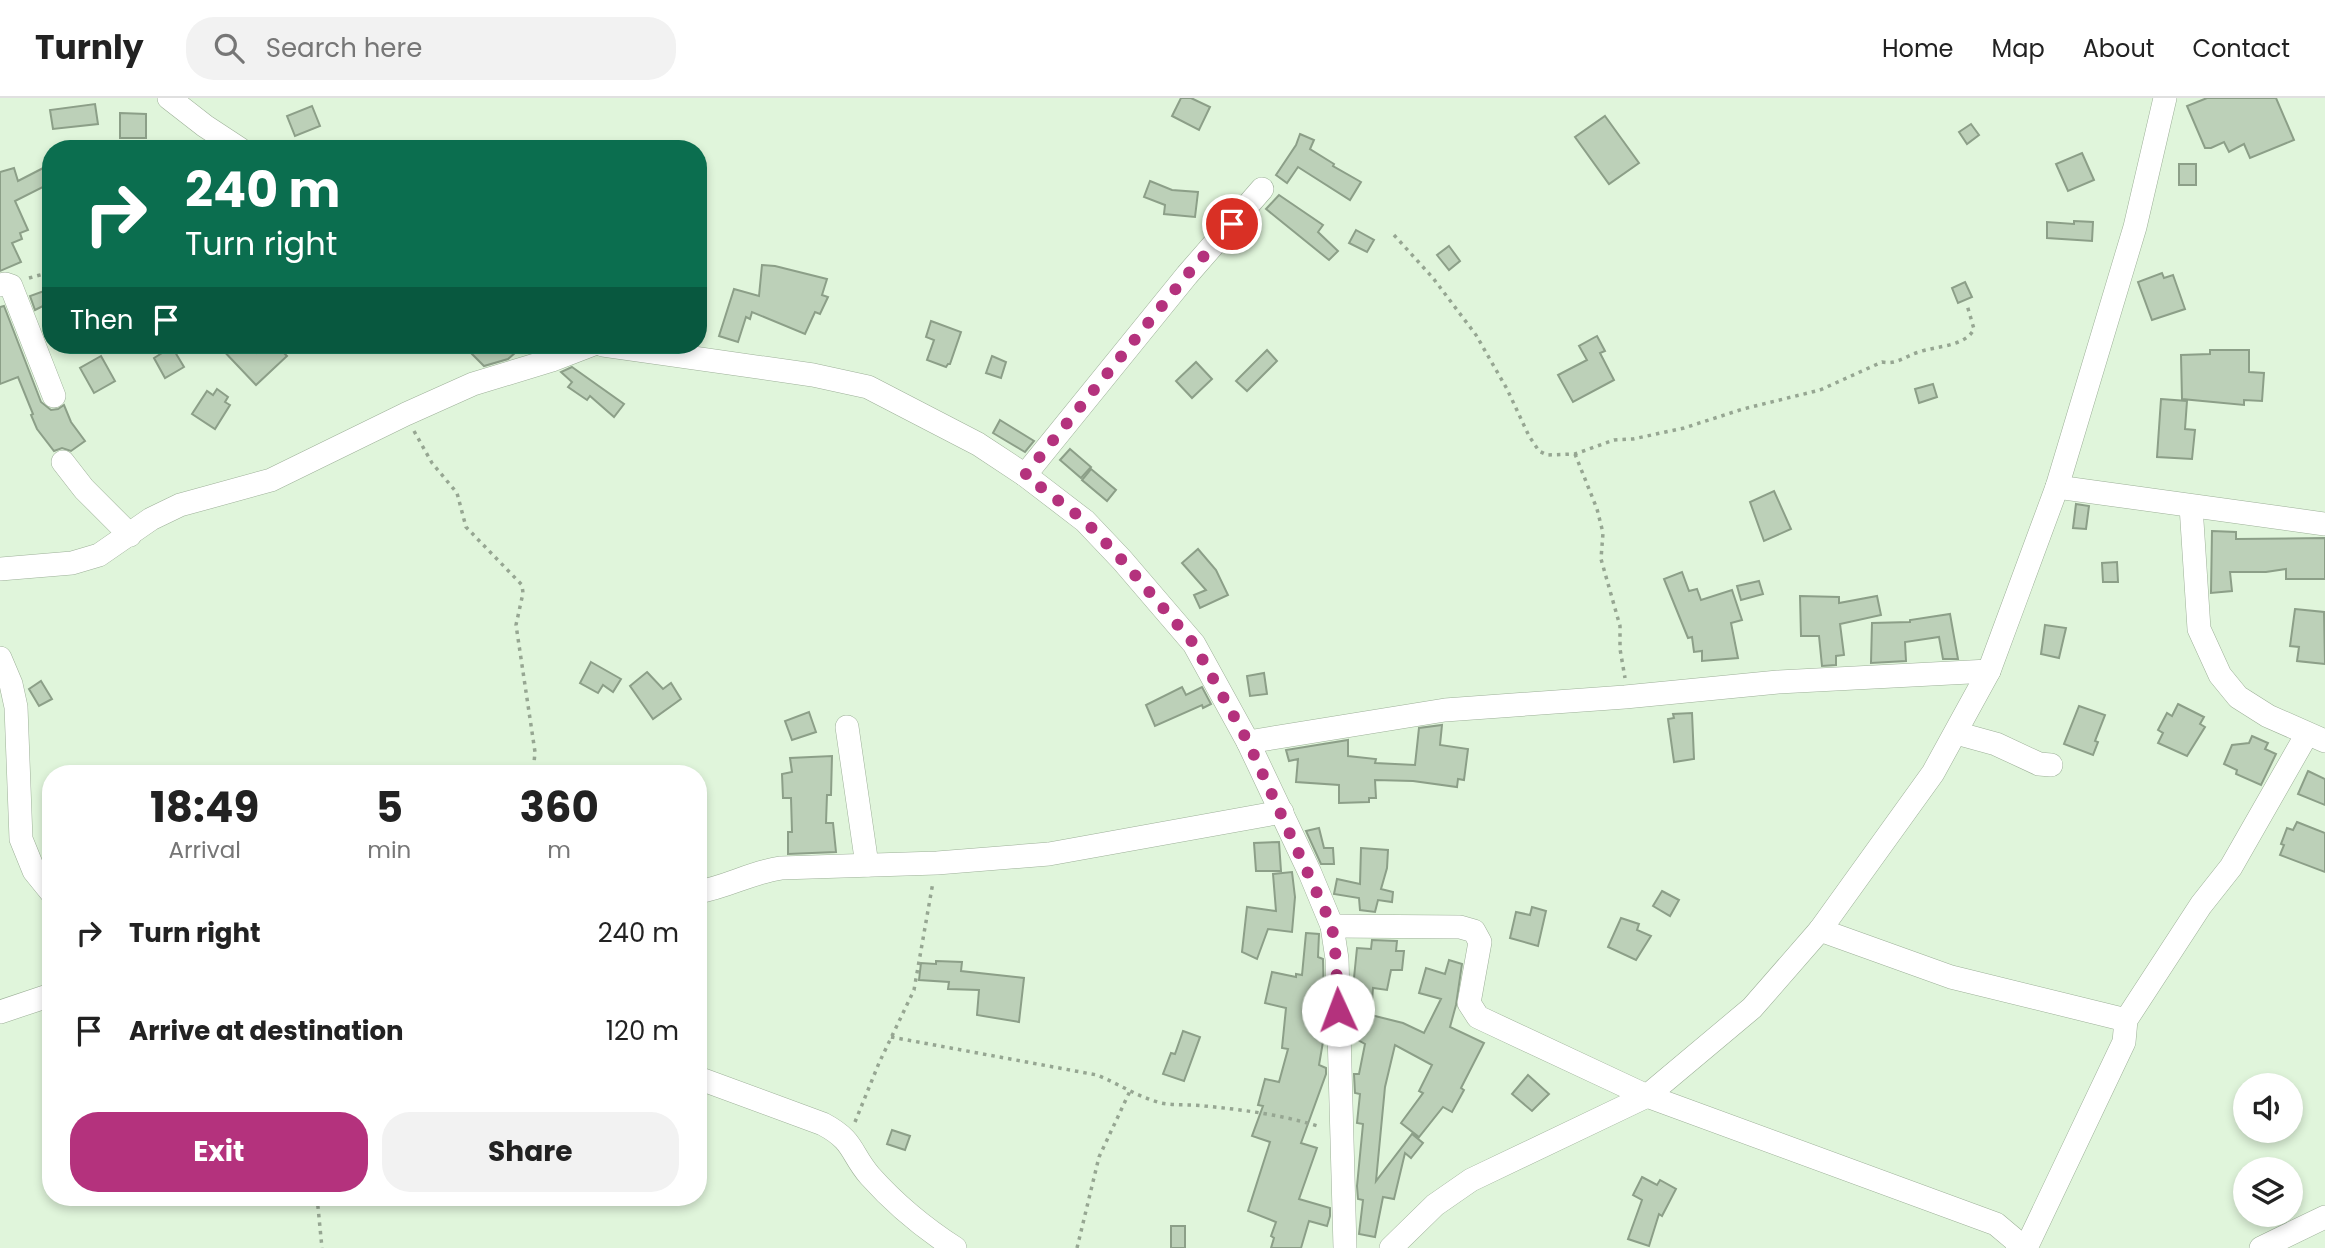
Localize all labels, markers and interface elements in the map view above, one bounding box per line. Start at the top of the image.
search box [186,17,676,80]
text: Turnly [35,24,144,71]
icon: search [210,29,248,67]
text: Search here [266,30,422,66]
text: Home [1882,32,1954,65]
text: Map [1992,32,2045,65]
text: About [2083,32,2154,65]
text: Contact [2192,32,2290,65]
text: 240 m [185,156,340,224]
icon: right [70,168,161,259]
pin [1202,194,1262,254]
icon: arrive [1213,205,1251,243]
text: Turn right [185,221,337,266]
icon: arrive [147,301,185,339]
text: Then [70,302,133,338]
text: 18:49 [150,778,259,837]
text: 5 [376,778,403,837]
text: 360 [519,778,599,837]
text: Arrival [168,834,241,866]
text: min [367,834,411,866]
text: m [547,834,571,866]
icon: right [70,914,108,952]
text: Turn right [129,915,261,951]
text: 240 m [598,915,679,951]
position arrow [1301,973,1375,1047]
icon: arrive [70,1012,108,1050]
text: Arrive at destination [129,1013,404,1049]
text: 120 m [606,1013,679,1049]
map controls [2233,1073,2303,1227]
button: sound [2233,1073,2303,1143]
button: Exit [70,1112,368,1192]
button: Share [382,1112,679,1192]
button: layers [2233,1157,2303,1227]

